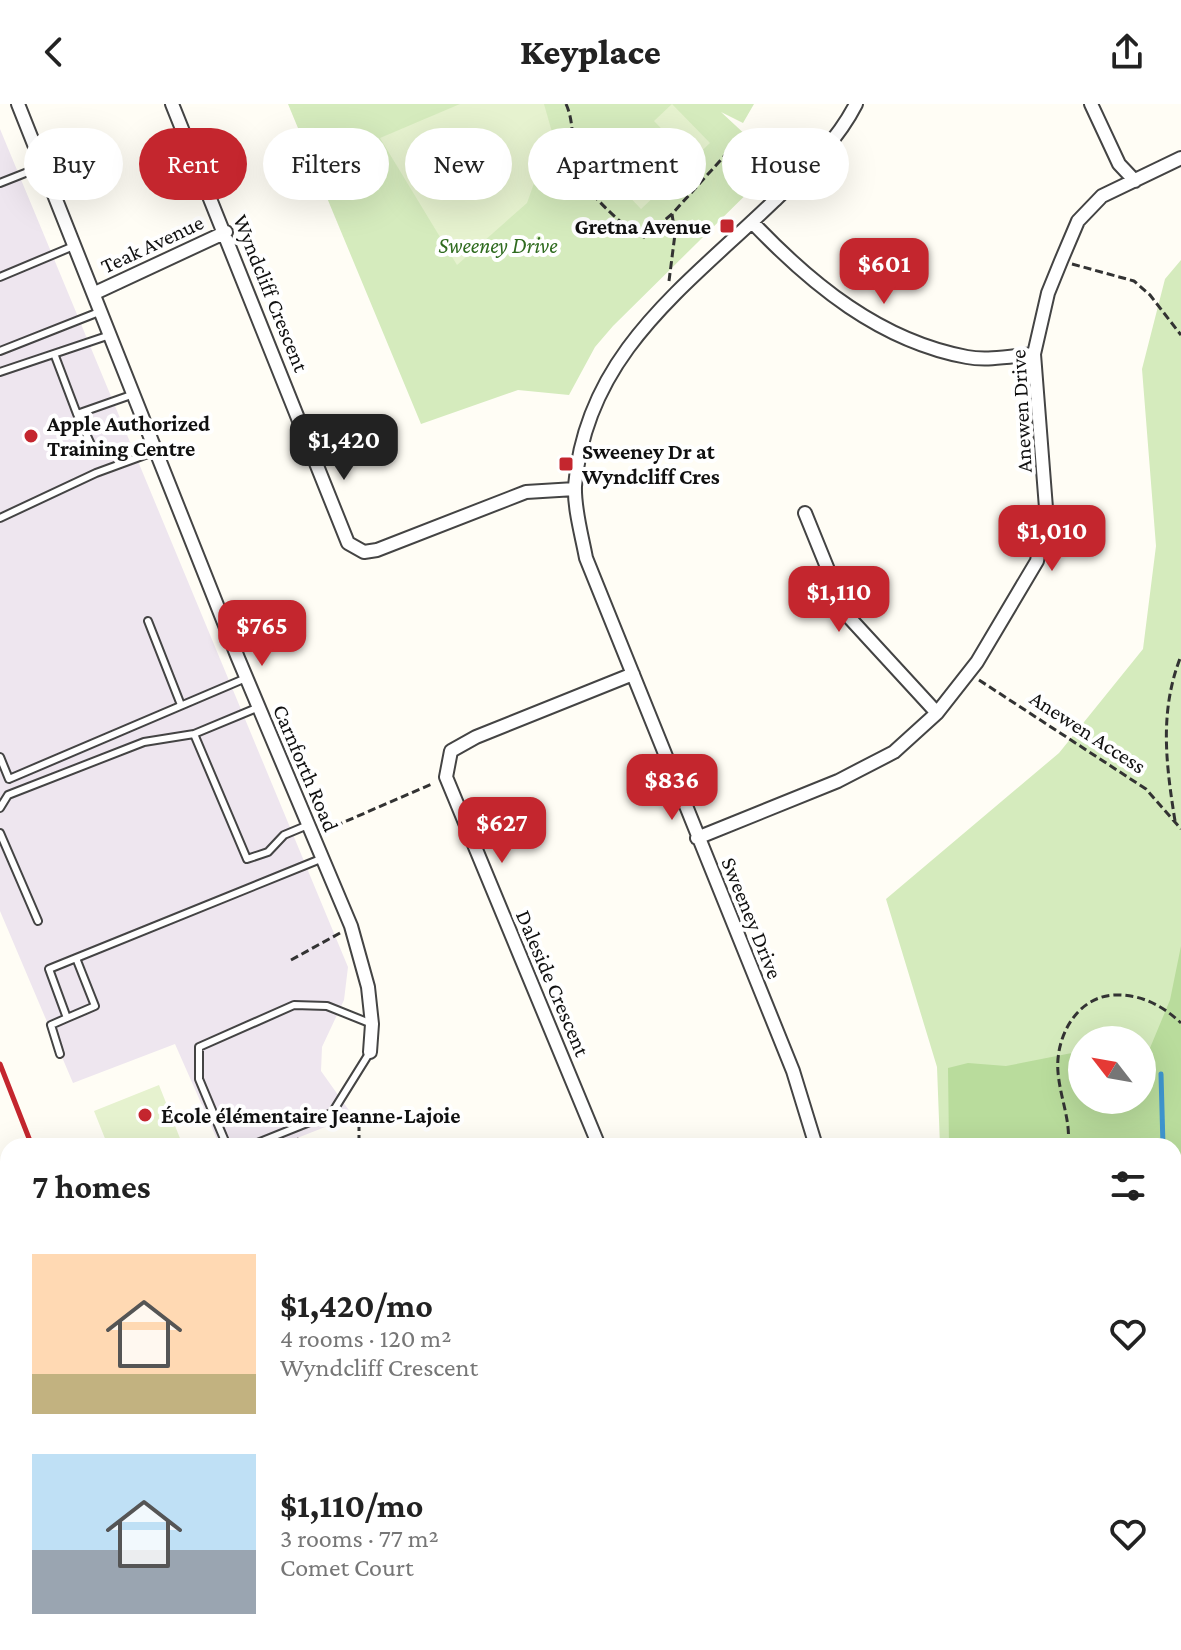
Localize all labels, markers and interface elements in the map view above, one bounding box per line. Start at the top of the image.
icon: back [32,30,76,74]
icon: share [1105,30,1149,74]
text: Keyplace [520,32,661,72]
chip: Buy [24,128,123,200]
chip: Rent [139,128,247,200]
chip: Filters [263,128,389,200]
chip: New [405,128,512,200]
chip: Apartment [528,128,706,200]
chip: House [722,128,849,200]
street label: Teak Avenue [97,209,207,279]
street label: Wyndcliff Crescent [228,211,314,376]
place label: Gretna Avenue [574,214,711,239]
marker: Gretna Avenue [718,217,736,235]
park label: Sweeney Drive [438,233,558,258]
pin: $601 [837,238,931,306]
text: $601 [858,249,910,278]
street label: Anewen Drive [1005,349,1037,473]
place label: Apple Authorized Training Centre [46,411,210,461]
pin: $1,420 [279,414,409,482]
text: $1,420 [308,425,380,454]
marker: Apple Authorized Training Centre [22,427,40,445]
place label: Sweeney Dr at Wyndcliff Cres [581,439,720,489]
marker: Sweeney Dr at Wyndcliff Cres [557,455,575,473]
pin: $1,010 [987,505,1117,573]
text: $1,010 [1016,516,1088,545]
pin: $1,110 [774,566,904,634]
text: $1,110 [806,577,872,606]
pin: $765 [215,600,309,668]
text: $765 [236,611,288,640]
street label: Anewen Access [1025,685,1151,779]
street label: Carnforth Road [268,701,344,836]
pin: $836 [625,754,719,822]
text: $836 [645,765,699,794]
pin: $627 [455,797,549,865]
text: $627 [476,808,528,837]
street label: Sweeney Drive [716,854,788,982]
street label: Daleside Crescent [511,906,595,1061]
north arrow [1068,1026,1156,1114]
map controls [1068,1026,1156,1114]
place label: École élémentaire Jeanne-Lajoie [161,1103,460,1128]
marker: École élémentaire Jeanne-Lajoie [136,1106,154,1124]
icon: filters [1106,1164,1150,1208]
text: 7 homes [32,1168,151,1205]
icon: home [96,1286,192,1382]
text: $1,420/mo [280,1287,433,1324]
icon: heart [1106,1312,1150,1356]
text: 4 rooms · 120 m² [280,1324,451,1353]
text: Wyndcliff Crescent [280,1353,478,1382]
icon: home [96,1486,192,1582]
text: $1,110/mo [280,1487,424,1524]
icon: heart [1106,1512,1150,1556]
text: 3 rooms · 77 m² [280,1524,439,1553]
text: Comet Court [280,1553,414,1582]

